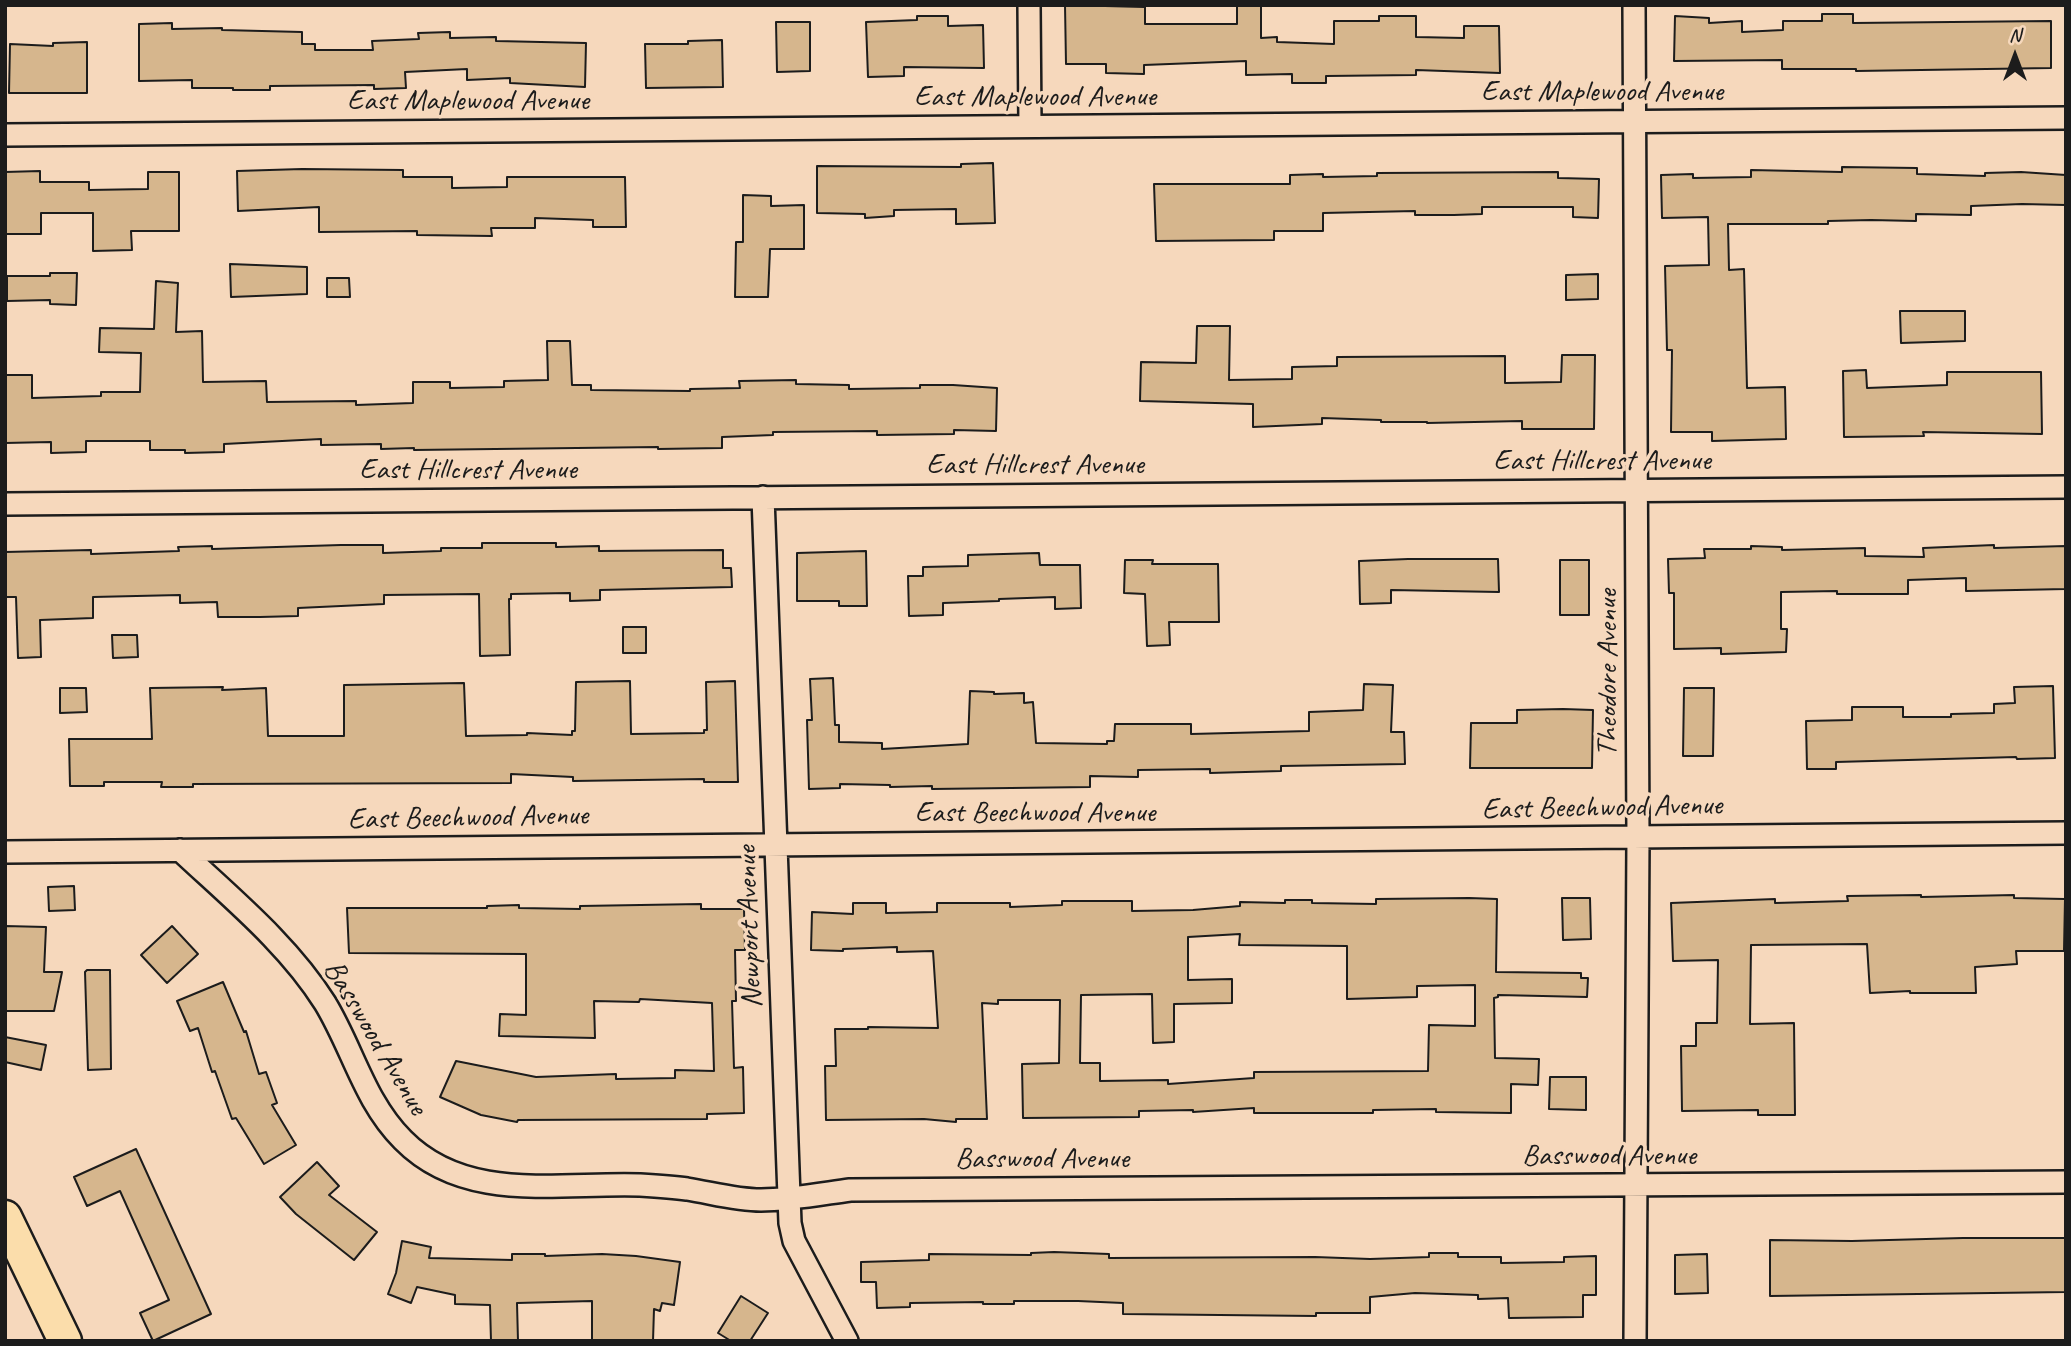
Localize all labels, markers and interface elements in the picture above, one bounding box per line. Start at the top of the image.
north arrow [1980,21,2050,91]
text: N [2009,23,2021,47]
street label: East Maplewood Avenue [1481,74,1723,110]
street label: East Maplewood Avenue [914,79,1156,115]
street label: East Maplewood Avenue [347,83,589,119]
street label: East Hillcrest Avenue [1493,443,1711,479]
street label: East Hillcrest Avenue [926,447,1144,483]
street label: East Hillcrest Avenue [359,452,577,488]
street label: Theodore Avenue [1590,589,1626,757]
street label: East Beechwood Avenue [1481,788,1723,828]
street label: East Beechwood Avenue [915,795,1155,831]
street label: East Beechwood Avenue [347,798,589,838]
street label: Newport Avenue [729,845,771,1009]
street label: Basswood Avenue [315,954,435,1122]
street label: Basswood Avenue [1522,1138,1696,1174]
street label: Basswood Avenue [955,1141,1129,1177]

